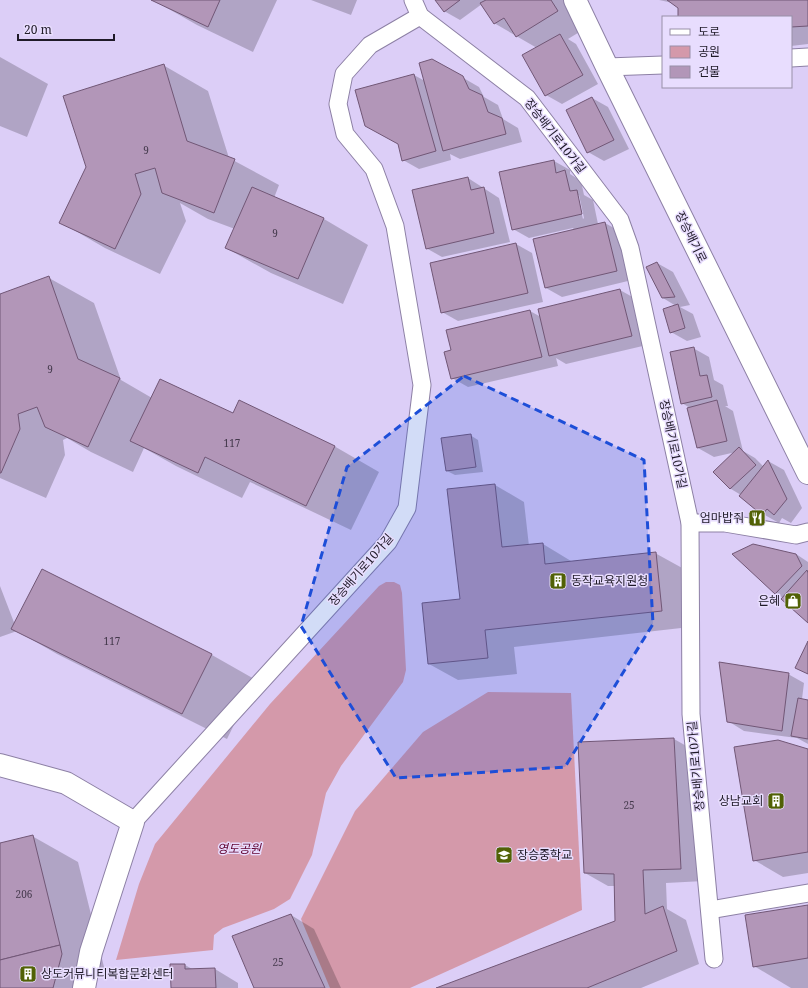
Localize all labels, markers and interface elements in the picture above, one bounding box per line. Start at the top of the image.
scale bar [18,16,114,42]
legend [662,16,792,88]
text: 20 m [24,21,52,38]
text: 도로 [698,23,720,40]
text: 공원 [698,43,720,60]
text: 건물 [698,63,720,80]
street label: 장승배기로10가길 [521,95,590,177]
house number: 9 [143,143,149,157]
street label: 장승배기로 [672,208,711,265]
house number: 9 [272,226,278,240]
house number: 9 [47,362,53,376]
street label: 장승배기로10가길 [656,398,691,490]
house number: 117 [224,436,241,450]
restaurant icon: 엄마밥줘 [747,508,767,528]
place label: 엄마밥줘 [700,509,744,526]
street label: 장승배기로10가길 [324,530,397,609]
building icon: 동작교육지원청 [548,571,568,591]
place label: 동작교육지원청 [571,572,648,589]
shop icon: 은혜 [783,591,803,611]
place label: 은혜 [758,592,780,609]
house number: 117 [104,634,121,648]
street label: 장승배기로10가길 [683,720,708,812]
building icon: 상남교회 [766,791,786,811]
place label: 상남교회 [719,792,763,809]
house number: 25 [623,798,635,812]
park label: 영도공원 [217,840,262,857]
school or university icon: 장승중학교 [494,845,514,865]
place label: 장승중학교 [517,846,572,863]
house number: 206 [16,887,33,901]
house number: 25 [272,955,284,969]
building icon: 상도커뮤니티복합문화센터 [18,964,38,984]
place label: 상도커뮤니티복합문화센터 [41,965,173,982]

